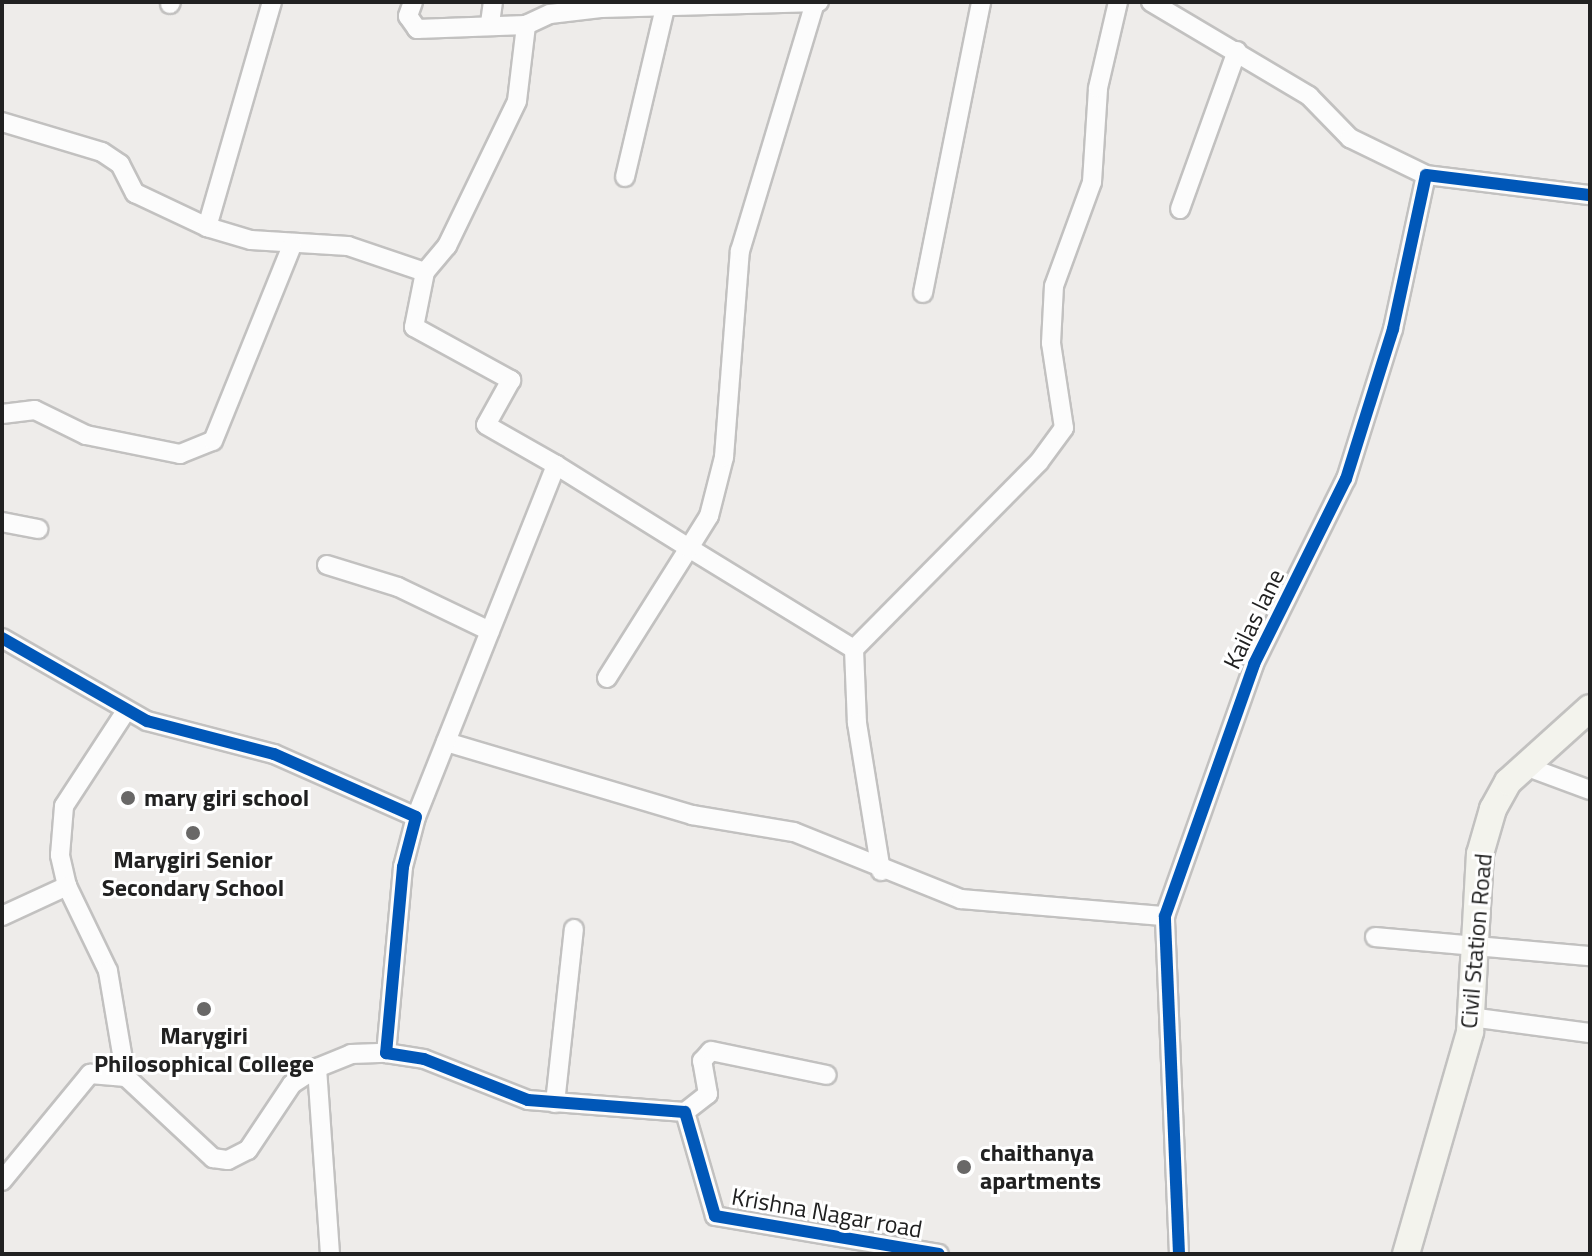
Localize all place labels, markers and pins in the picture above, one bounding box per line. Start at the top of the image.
place label: mary giri school [144,784,309,812]
marker: mary giri school [119,789,137,807]
marker: Marygiri Senior Secondary School [184,824,202,842]
place label: Marygiri Senior Secondary School [102,846,284,902]
marker: Marygiri Philosophical College [195,1000,213,1018]
place label: Marygiri Philosophical College [94,1022,314,1078]
place label: chaithanya apartments [980,1139,1101,1195]
marker: chaithanya apartments [955,1158,973,1176]

